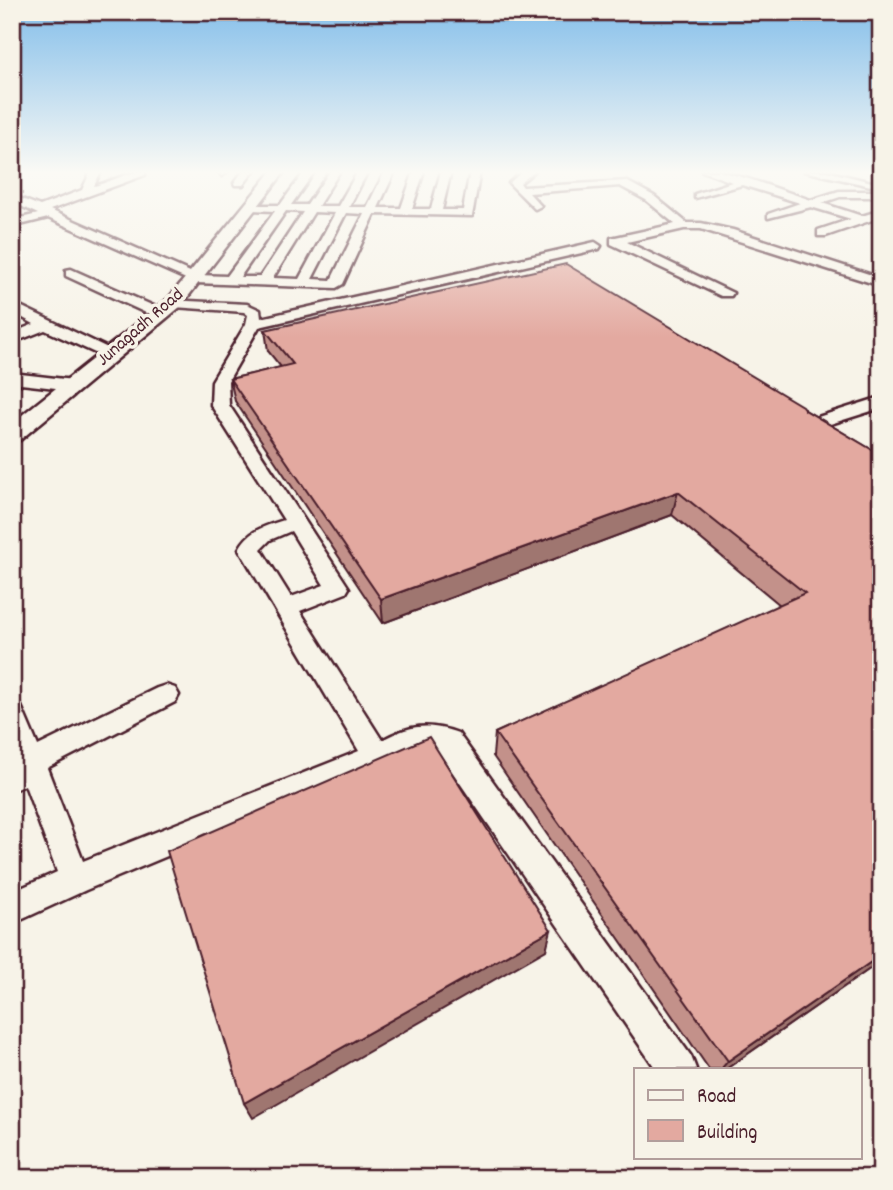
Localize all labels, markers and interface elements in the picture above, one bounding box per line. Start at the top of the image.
street label: Junagadh Road [92,283,190,373]
legend [634,1068,862,1158]
text: Road [697,1083,736,1113]
text: Building [697,1119,757,1149]

